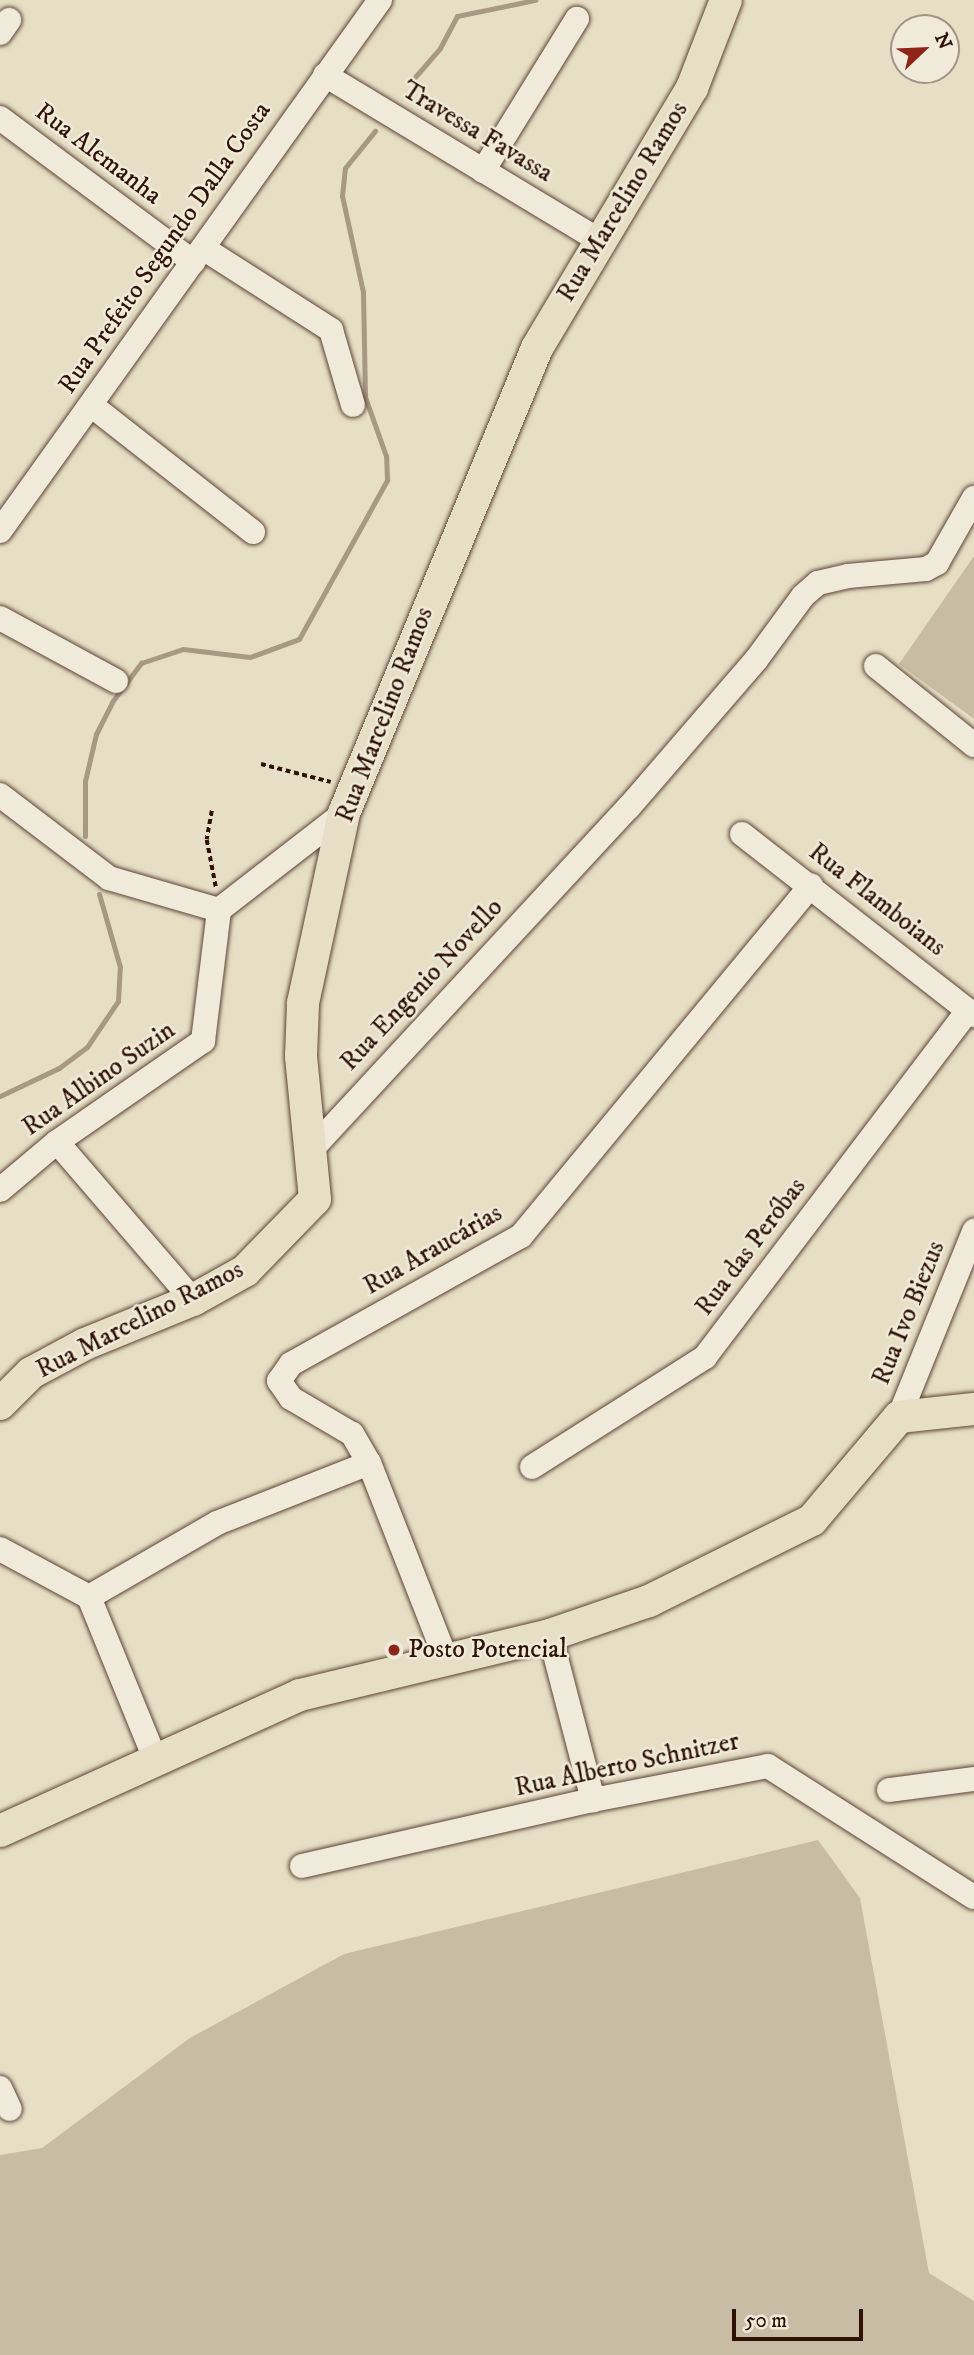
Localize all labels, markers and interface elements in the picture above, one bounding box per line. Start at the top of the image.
north arrow [890,14,960,84]
text: N [929,30,957,53]
street label: Travessa Favassa [396,75,558,189]
street label: Rua Alemanha [29,96,167,212]
street label: Rua Prefeito Segundo Dalla Costa [52,96,278,400]
street label: Rua Marcelino Ramos [551,96,695,308]
street label: Rua Marcelino Ramos [330,603,440,827]
street label: Rua Flamboians [802,837,952,963]
street label: Rua Engenio Novello [334,892,510,1078]
street label: Rua Albino Suzin [17,1015,181,1143]
street label: Rua das Peróbas [689,1172,813,1322]
street label: Rua Araucárias [358,1198,508,1302]
street label: Rua Ivo Biezus [866,1236,952,1390]
street label: Rua Marcelino Ramos [31,1254,249,1386]
place label: Posto Potencial [408,1634,567,1666]
marker: Posto Potencial [386,1642,402,1658]
street label: Rua Alberto Schnitzer [512,1726,742,1804]
scale bar [736,2296,867,2340]
text: 50 m [745,2308,787,2334]

